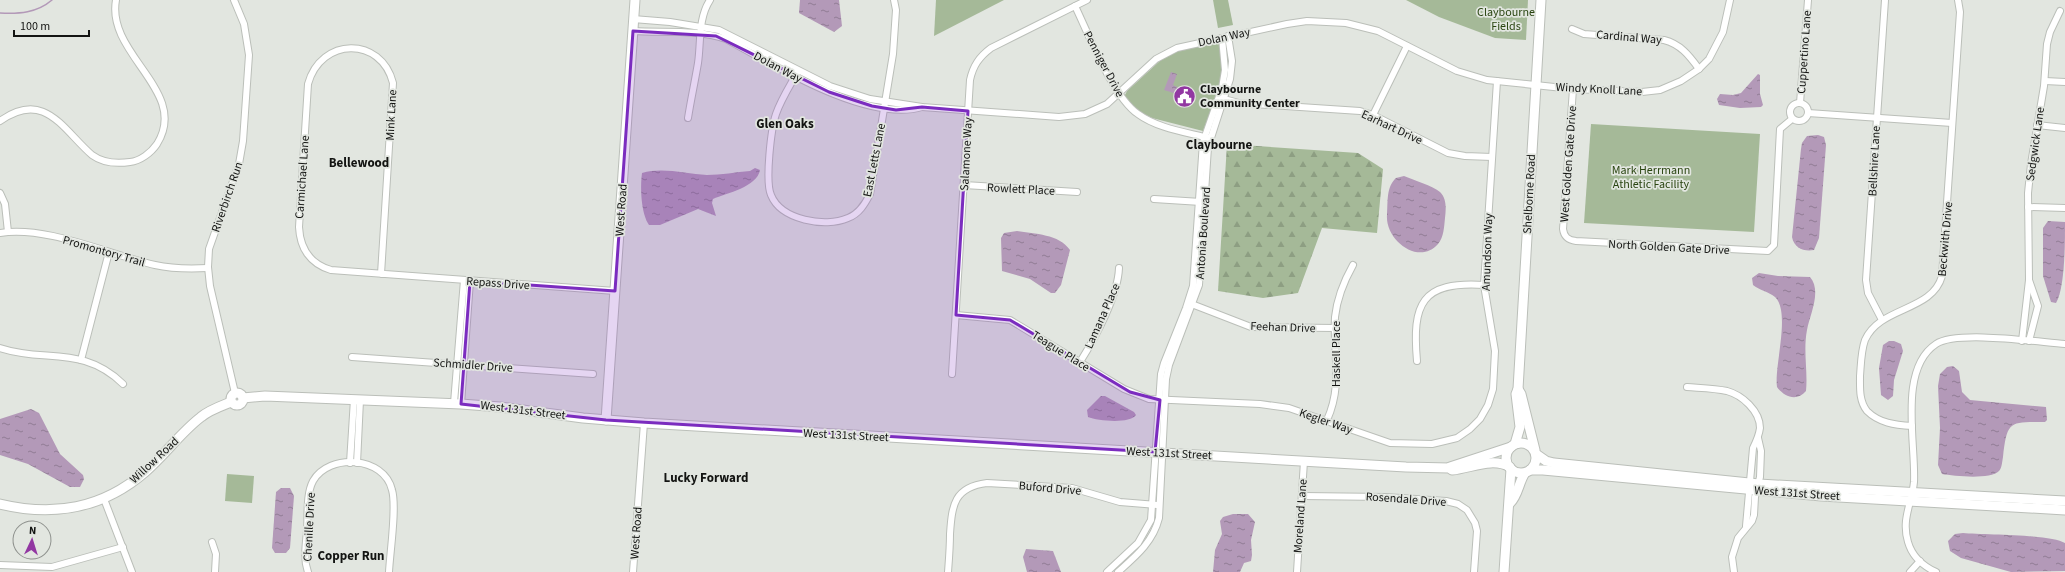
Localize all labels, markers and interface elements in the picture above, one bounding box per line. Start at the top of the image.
park label: Claybourne Fields [1477,4,1535,35]
street label: Cuppertino Lane [1793,10,1816,94]
scale bar [14,12,89,38]
text: 100 m [20,18,50,35]
street label: Dolan Way [1196,24,1252,51]
street label: Cardinal Way [1596,26,1663,49]
street label: Penniger Drive [1079,28,1128,100]
street label: Dolan Way [750,48,805,88]
street label: Windy Knoll Lane [1555,79,1643,100]
place label: Claybourne Community Center [1200,81,1300,112]
public building icon: Claybourne Community Center [1171,83,1197,109]
street label: Mink Lane [382,89,401,141]
street label: West Golden Gate Drive [1556,105,1581,223]
street label: Earhart Drive [1358,106,1425,149]
street label: Sedgwick Lane [2022,106,2049,182]
district label: Glen Oaks [756,115,814,133]
street label: Salamone Way [956,116,977,191]
street label: East Letts Lane [859,122,890,198]
street label: Bellshire Lane [1864,125,1885,197]
street label: Carmichael Lane [291,135,314,219]
district label: Claybourne [1186,136,1252,154]
district label: Bellewood [329,154,389,172]
street label: Shelborne Road [1519,154,1540,234]
street label: Riverbirch Run [207,160,247,235]
park label: Mark Herrmann Athletic Facility [1612,162,1690,193]
street label: Rowlett Place [987,179,1055,200]
street label: West Road [611,183,632,237]
street label: Antonia Boulevard [1192,186,1215,280]
street label: Beckwith Drive [1934,201,1957,277]
street label: Amundson Way [1478,213,1497,291]
street label: Promontory Trail [61,232,147,271]
street label: North Golden Gate Drive [1608,236,1730,259]
street label: Repass Drive [466,273,530,294]
street label: Lamana Place [1080,281,1124,352]
street label: Feehan Drive [1250,318,1316,337]
street label: Haskell Place [1328,321,1345,387]
street label: Teague Place [1028,327,1093,376]
street label: Schmidler Drive [433,354,513,377]
street label: West 131st Street [479,397,567,424]
street label: Kegler Way [1297,404,1355,439]
street label: West 131st Street [803,425,889,446]
street label: Willow Road [126,433,183,488]
street label: West 131st Street [1126,443,1212,464]
district label: Lucky Forward [664,469,748,487]
street label: Buford Drive [1018,477,1082,500]
street label: Moreland Lane [1289,478,1312,554]
street label: West 131st Street [1754,482,1840,505]
street label: Rosendale Drive [1365,488,1447,511]
street label: Chenille Drive [299,492,320,562]
street label: West Road [626,506,647,560]
north arrow [12,520,52,560]
text: N [28,523,37,538]
district label: Copper Run [318,547,384,565]

